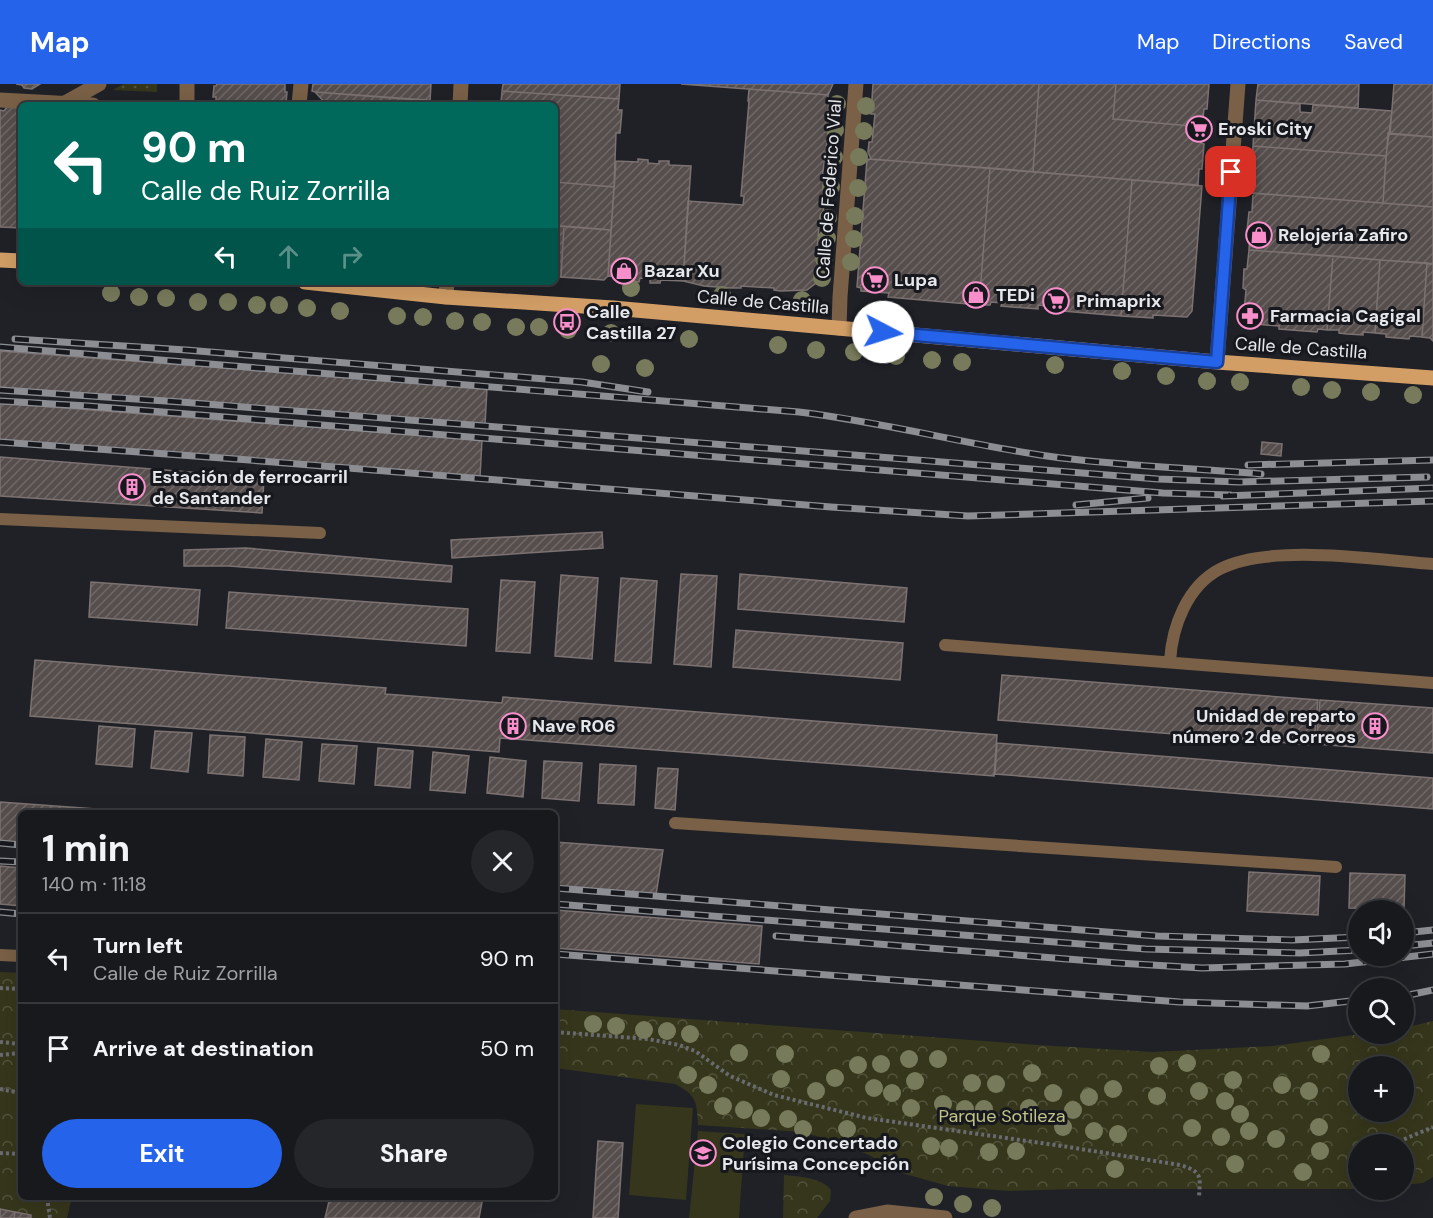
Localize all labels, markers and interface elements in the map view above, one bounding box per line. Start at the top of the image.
text: Map [30,24,90,61]
text: Map [1137,28,1179,56]
text: Directions [1212,28,1311,56]
text: Saved [1344,28,1403,56]
street label: Calle de Federico Vial [811,98,847,280]
supermarket icon: Eroski City [1184,114,1214,144]
place label: Eroski City [1218,117,1313,141]
text: 90 m [141,120,247,175]
icon: left [42,126,120,204]
pin [1205,146,1256,197]
icon: arrive [1214,155,1247,188]
text: Calle de Ruiz Zorrilla [141,173,390,208]
shop icon: Relojería Zafiro [1244,220,1274,250]
place label: Relojería Zafiro [1278,223,1408,247]
icon: left [209,240,242,273]
icon: ahead [272,240,305,273]
icon: right [335,240,368,273]
shop icon: Bazar Xu [609,256,639,286]
place label: Bazar Xu [644,259,720,283]
supermarket icon: Lupa [860,265,890,295]
place label: Lupa [894,268,937,292]
shop icon: TEDi [961,280,991,310]
place label: TEDi [996,283,1035,307]
street label: Calle de Castilla [696,284,830,320]
supermarket icon: Primaprix [1041,286,1071,316]
place label: Primaprix [1076,289,1161,313]
place label: Calle Castilla 27 [586,300,677,345]
position arrow [851,300,915,364]
pharmacy icon: Farmacia Cagigal [1235,301,1265,331]
place label: Farmacia Cagigal [1270,304,1421,328]
bus stop icon: Calle Castilla 27 [552,307,582,337]
street label: Calle de Castilla [1234,331,1368,365]
place label: Estación de ferrocarril de Santander [152,465,348,510]
building icon: Estación de ferrocarril de Santander [117,472,147,502]
place label: Unidad de reparto número 2 de Correos [1172,704,1356,749]
building icon: Nave R06 [498,711,528,741]
building icon: Unidad de reparto número 2 de Correos [1360,711,1390,741]
place label: Nave R06 [532,714,616,738]
text: 1 min [42,825,130,872]
button: close [471,830,534,893]
text: 140 m · 11:18 [42,871,147,897]
map controls [1348,900,1414,1200]
button: sound [1348,900,1414,966]
text: Turn left [93,931,183,960]
icon: left [42,942,75,975]
text: 90 m [480,944,534,973]
text: Calle de Ruiz Zorrilla [93,960,278,986]
button: search [1348,978,1414,1044]
icon: arrive [42,1032,75,1065]
text: Arrive at destination [93,1034,314,1063]
text: 50 m [480,1034,534,1063]
button: + [1348,1056,1414,1122]
park label: Parque Sotileza [938,1104,1066,1128]
button: Exit [42,1119,282,1188]
button: Share [294,1119,534,1188]
place label: Colegio Concertado Purísima Concepción [722,1131,909,1176]
button: − [1348,1134,1414,1200]
school or university icon: Colegio Concertado Purísima Concepción [688,1138,718,1168]

